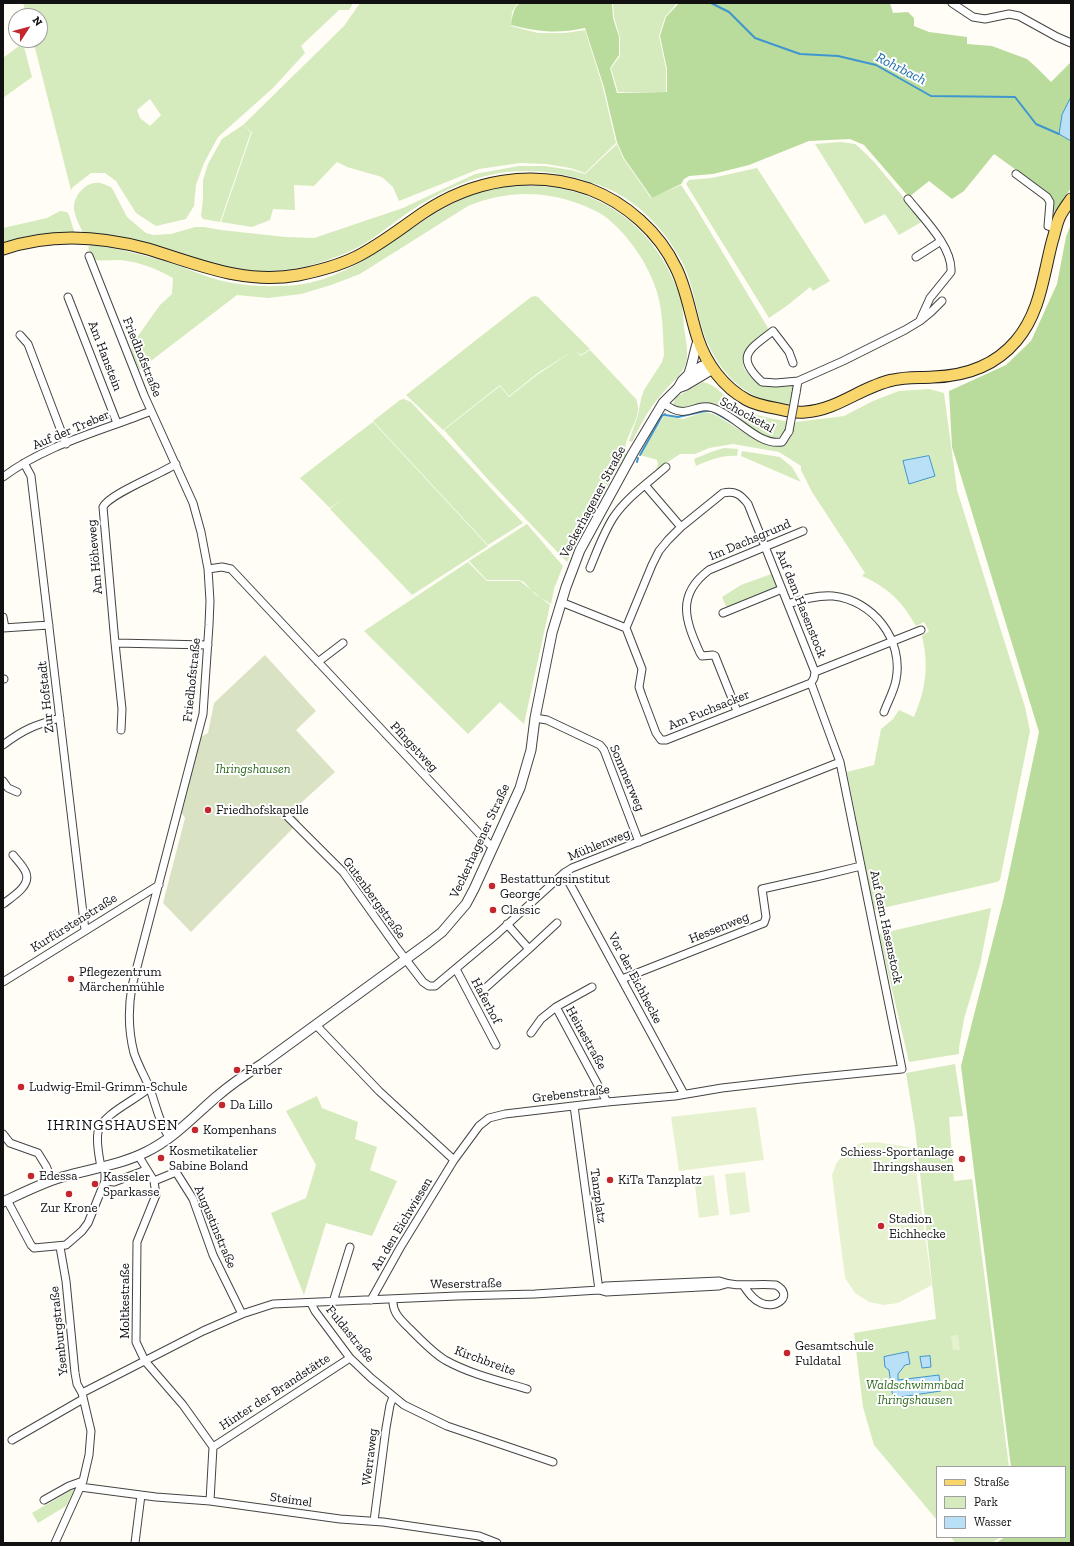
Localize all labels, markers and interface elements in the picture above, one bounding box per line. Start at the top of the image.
north arrow [8,8,48,48]
text: N [30,14,45,28]
water label: Rohrbach [873,49,929,89]
street label: Friedhofstraße [119,315,165,399]
street label: Am Hanstein [85,319,125,393]
street label: Schocketal [717,394,777,436]
street label: Auf der Treber [30,407,112,453]
street label: Veckerhagener Straße [557,443,629,561]
street label: Im Dachsgrund [707,516,793,564]
street label: Am Höheweg [84,519,106,595]
street label: Auf dem Hasenstock [772,548,830,660]
street label: Friedhofstraße [180,637,204,723]
street label: Zur Hofstadt [34,660,58,734]
street label: Am Fuchsacker [666,687,752,733]
street label: Pfingstweg [387,719,441,775]
street label: Sommerweg [606,742,648,814]
park label: Ihringshausen [215,761,291,777]
street label: Veckerhagener Straße [447,781,513,901]
place label: Friedhofskapelle [216,802,309,818]
marker: Friedhofskapelle [203,805,213,815]
street label: Mühlenweg [566,825,632,865]
street label: Gutenbergstraße [339,854,409,942]
street label: Auf dem Hasenstock [866,869,906,985]
place label: Bestattungsinstitut George [500,871,610,902]
marker: Bestattungsinstitut George [487,881,497,891]
street label: Kurfürstenstraße [28,890,120,956]
place label: Classic [501,902,540,918]
marker: Classic [488,905,498,915]
street label: Hessenweg [687,909,751,947]
street label: Vor der Eichhecke [604,930,666,1026]
place label: Pflegezentrum Märchenmühle [79,964,164,995]
marker: Pflegezentrum Märchenmühle [66,974,76,984]
street label: Haferhof [467,975,505,1027]
street label: Heinestraße [562,1004,610,1072]
place label: Farber [245,1062,282,1078]
marker: Farber [232,1065,242,1075]
place label: Ludwig-Emil-Grimm-Schule [29,1079,187,1095]
marker: Ludwig-Emil-Grimm-Schule [16,1082,26,1092]
street label: Grebenstraße [531,1082,611,1106]
place label: Da Lillo [230,1097,273,1113]
marker: Da Lillo [217,1100,227,1110]
district label: IHRINGSHAUSEN [47,1117,179,1135]
place label: Kompenhans [203,1122,276,1138]
marker: Kompenhans [190,1125,200,1135]
place label: Kosmetikatelier Sabine Boland [169,1143,258,1174]
place label: Schiess-Sportanlage Ihringshausen [840,1144,954,1175]
marker: Kosmetikatelier Sabine Boland [156,1153,166,1163]
marker: Schiess-Sportanlage Ihringshausen [957,1154,967,1164]
place label: Edessa [39,1168,78,1184]
street label: Tanzplatz [586,1168,610,1224]
place label: Kasseler Sparkasse [103,1169,159,1200]
marker: Edessa [26,1171,36,1181]
place label: KiTa Tanzplatz [618,1172,702,1188]
street label: An den Eichwiesen [368,1175,436,1273]
marker: KiTa Tanzplatz [605,1175,615,1185]
marker: Kasseler Sparkasse [90,1179,100,1189]
street label: Augustinstraße [191,1183,239,1271]
marker: Zur Krone [64,1189,74,1199]
place label: Zur Krone [40,1200,98,1216]
place label: Stadion Eichhecke [889,1211,946,1242]
marker: Stadion Eichhecke [876,1221,886,1231]
street label: Moltkestraße [117,1263,133,1339]
street label: Weserstraße [430,1276,502,1292]
street label: Ysenburgstraße [47,1285,71,1377]
street label: Fuldastraße [322,1303,378,1365]
place label: Gesamtschule Fuldatal [795,1338,874,1369]
street label: Kirchbreite [452,1343,518,1379]
marker: Gesamtschule Fuldatal [782,1348,792,1358]
street label: Hinter der Brandstätte [217,1350,333,1434]
park label: Waldschwimmbad Ihringshausen [866,1377,964,1408]
street label: Werraweg [359,1427,381,1487]
legend [936,1466,1066,1538]
text: Straße [974,1475,1009,1489]
street label: Steimel [269,1489,313,1511]
text: Park [974,1495,998,1509]
text: Wasser [974,1515,1012,1529]

